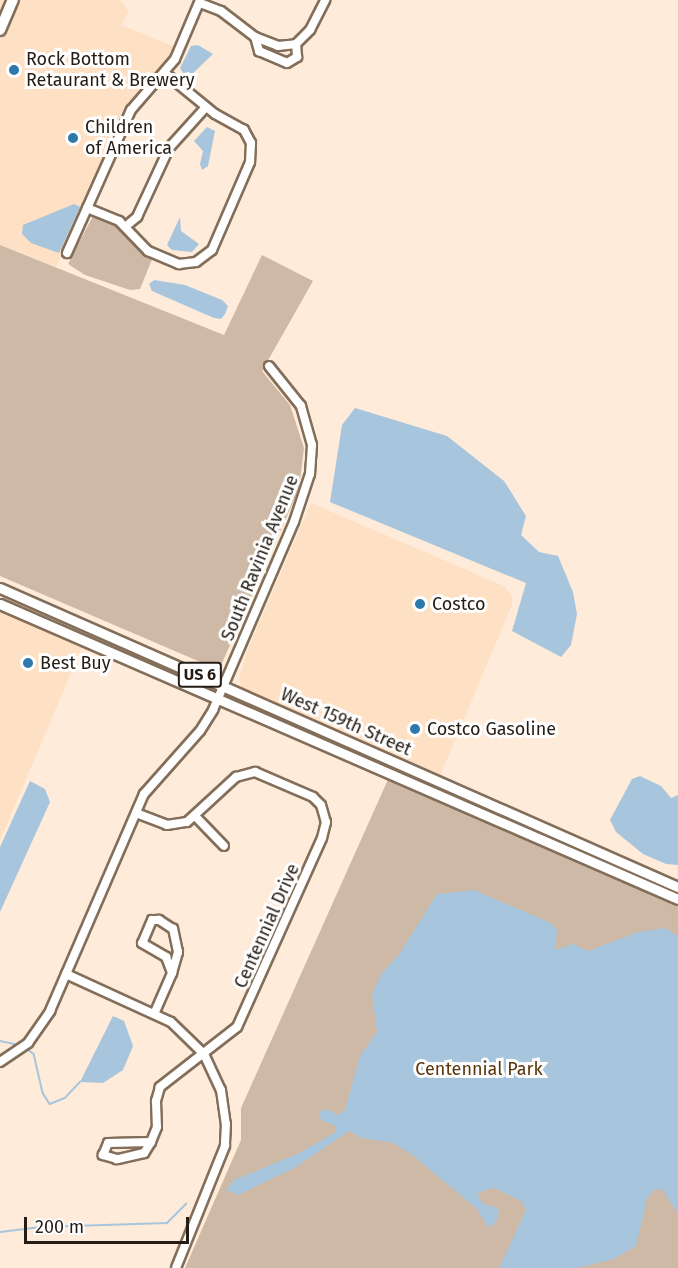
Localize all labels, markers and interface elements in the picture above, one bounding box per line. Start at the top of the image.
place label: Rock Bottom Retaurant & Brewery [26,49,195,92]
marker: Rock Bottom Retaurant & Brewery [7,63,21,77]
place label: Children of America [85,117,172,160]
marker: Children of America [66,131,80,145]
street label: South Ravinia Avenue [217,472,303,644]
place label: Costco [432,593,486,615]
marker: Costco [413,597,427,611]
place label: Best Buy [40,652,111,674]
marker: Best Buy [21,656,35,670]
road number: US 6 [178,662,222,688]
street label: West 159th Street [277,683,415,761]
place label: Costco Gasoline [427,718,556,740]
marker: Costco Gasoline [408,722,422,736]
street label: Centennial Drive [230,860,304,992]
park label: Centennial Park [415,1058,543,1080]
scale bar [27,1205,192,1243]
text: 200 m [35,1216,84,1238]

